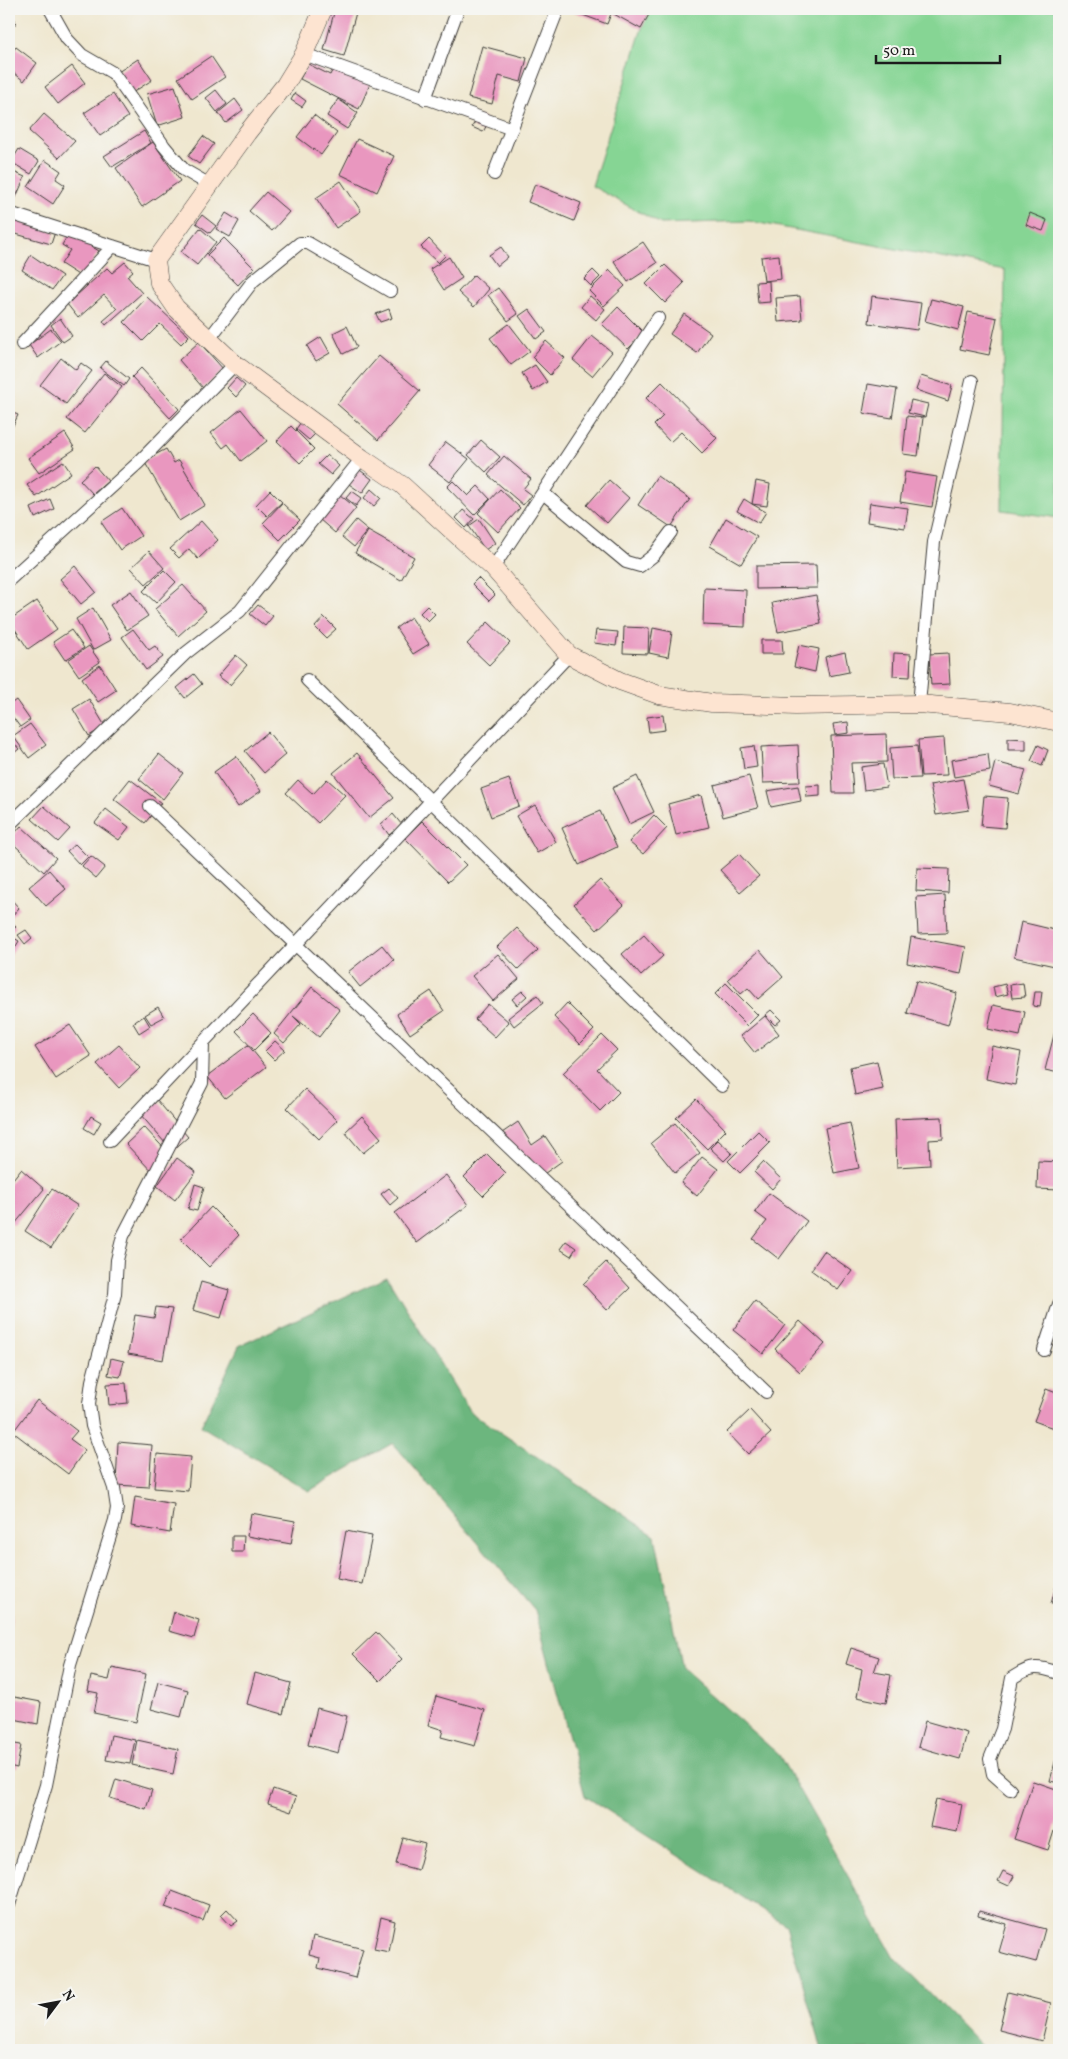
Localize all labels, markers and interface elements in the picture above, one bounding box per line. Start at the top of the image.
scale bar [876,32,999,64]
text: 50 m [883,41,915,62]
north arrow [32,1976,82,2026]
text: N [57,1987,79,2005]

